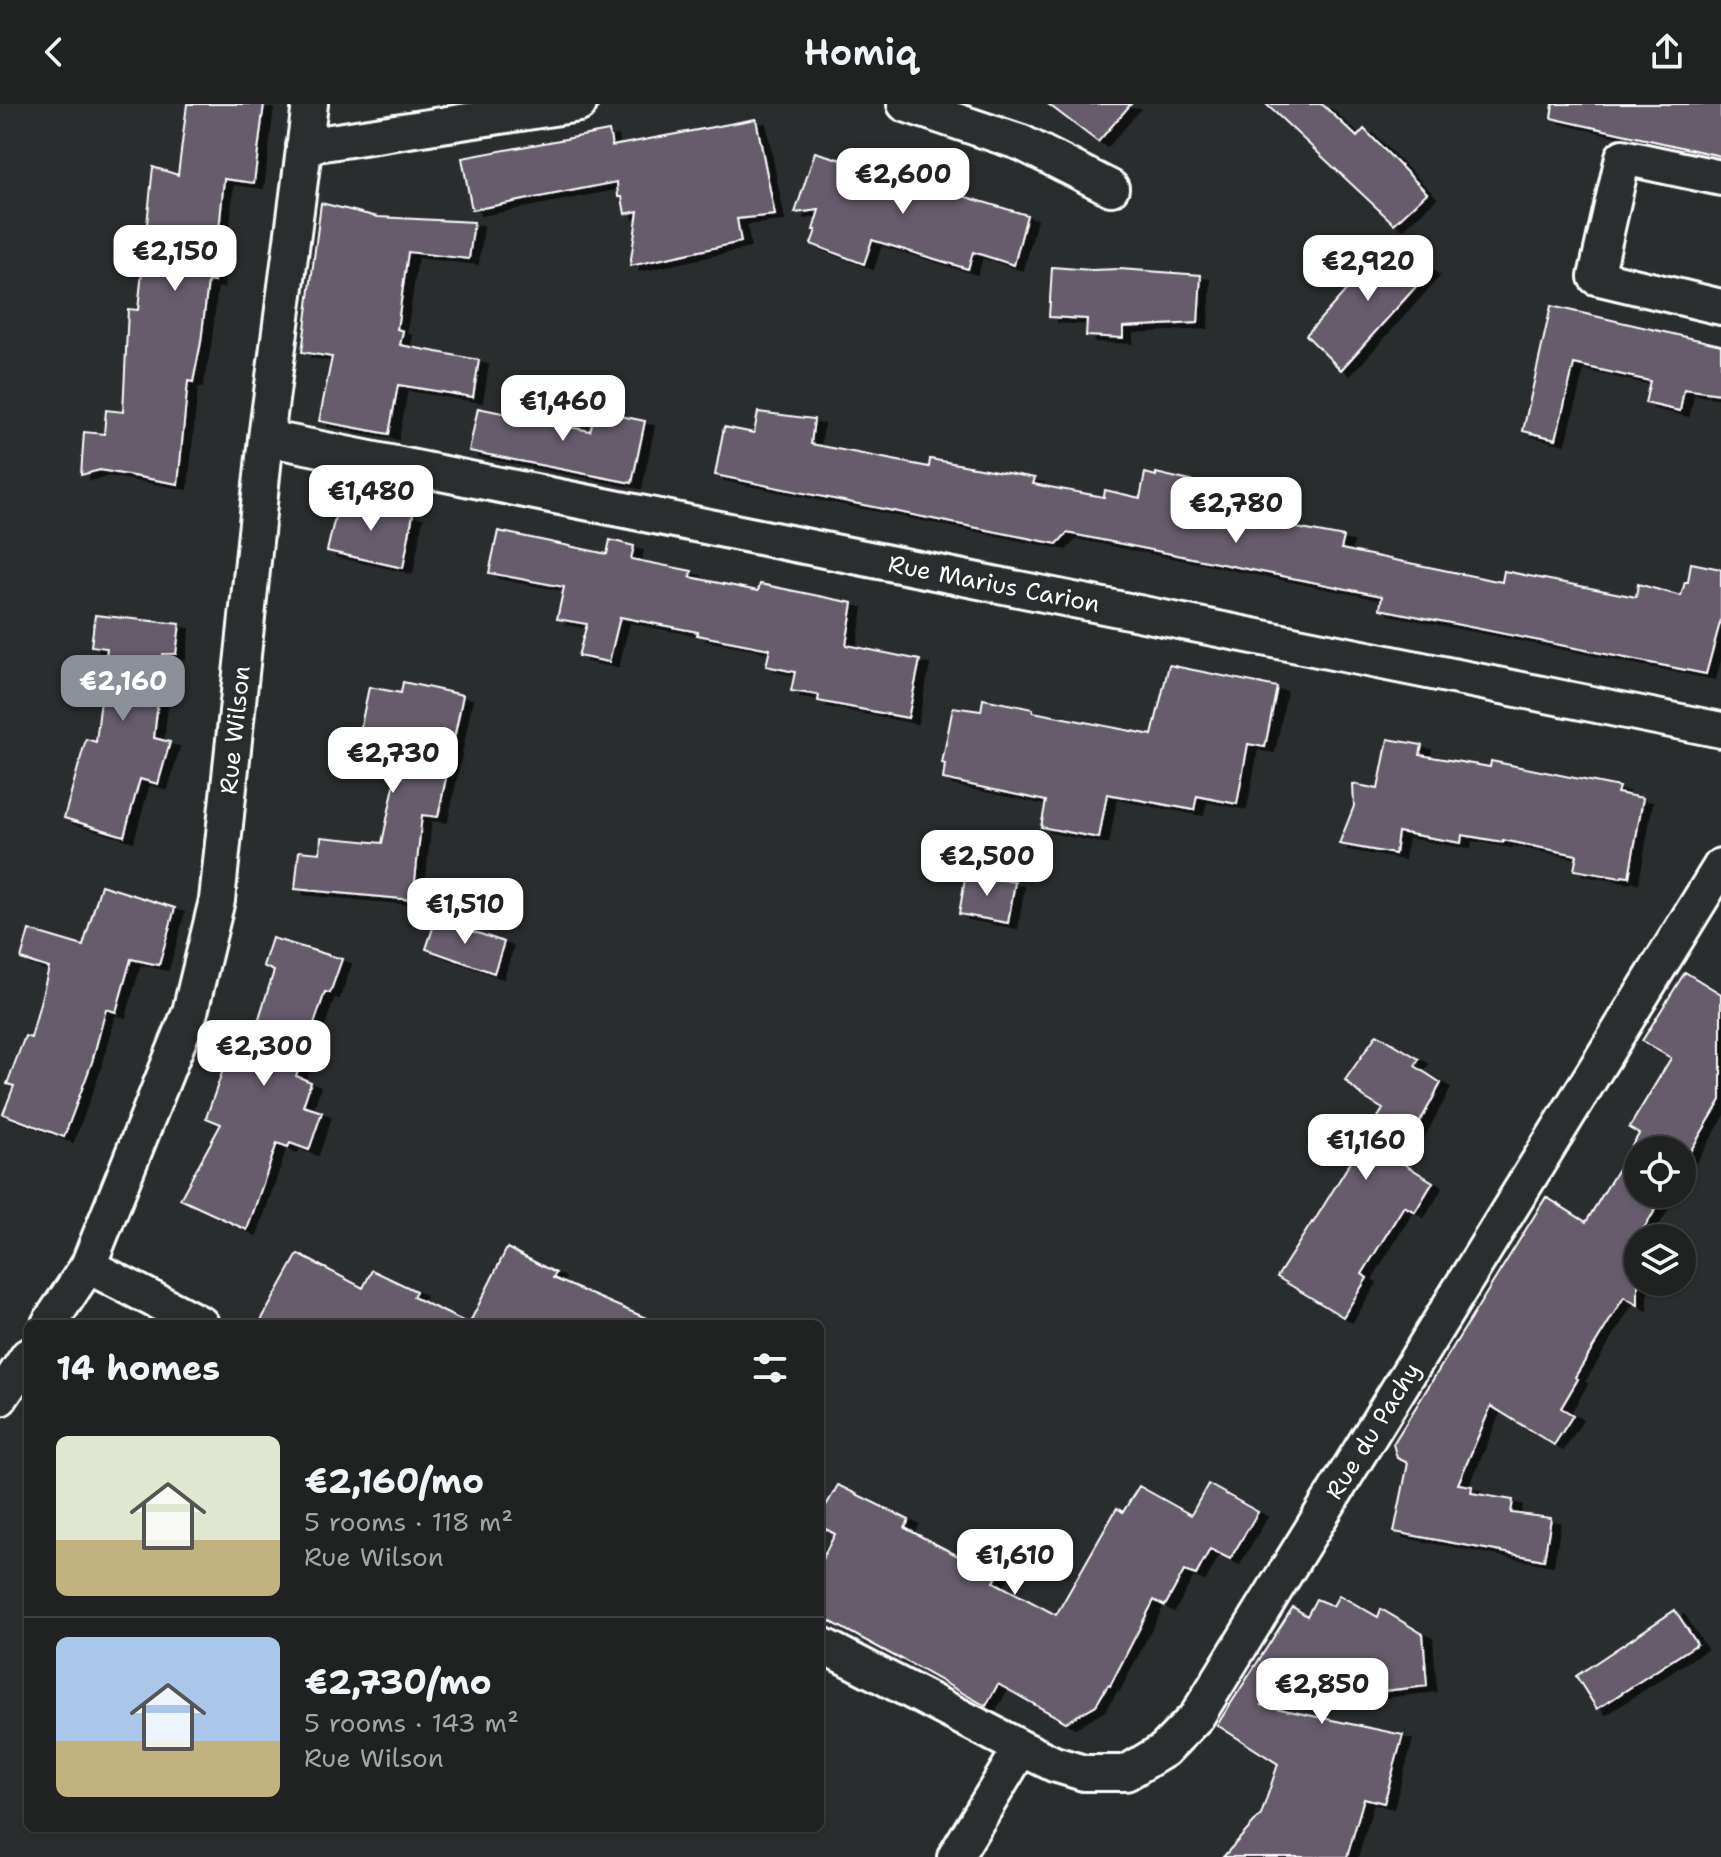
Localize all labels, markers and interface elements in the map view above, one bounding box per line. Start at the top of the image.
text: Homiq [804,28,917,77]
icon: back [32,30,76,74]
icon: share [1645,30,1689,74]
pin: €2,600 [838,148,968,216]
text: €2,600 [854,156,952,191]
pin: €2,150 [110,225,240,293]
text: €2,150 [132,233,218,268]
pin: €2,920 [1303,235,1433,303]
text: €2,920 [1321,243,1415,278]
pin: €1,460 [498,375,628,443]
text: €1,460 [519,383,607,418]
pin: €1,480 [306,465,436,533]
text: €1,480 [327,473,415,508]
pin: €2,780 [1171,477,1301,545]
text: €2,780 [1189,485,1283,520]
street label: Rue Marius Carion [885,548,1103,620]
pin: €2,160 [58,655,188,723]
text: €2,160 [79,663,167,698]
street label: Rue Wilson [212,664,258,796]
pin: €2,730 [328,727,458,795]
text: €2,730 [346,735,440,770]
pin: €2,500 [922,830,1052,898]
text: €2,500 [939,838,1035,873]
pin: €1,510 [400,878,530,946]
text: €1,510 [425,886,505,921]
pin: €2,300 [199,1020,329,1088]
text: €2,300 [215,1028,313,1063]
pin: €1,160 [1301,1114,1431,1182]
text: €1,160 [1326,1122,1406,1157]
map controls [1624,1136,1696,1296]
button: locate [1624,1136,1696,1208]
button: layers [1624,1224,1696,1296]
text: 14 homes [56,1345,220,1391]
icon: filters [748,1346,792,1390]
street label: Rue du Pachy [1318,1356,1428,1506]
text: €2,160/mo [304,1458,484,1504]
icon: home [120,1468,216,1564]
text: 5 rooms · 118 m² [304,1504,513,1539]
pin: €1,610 [950,1529,1080,1597]
text: €1,610 [975,1537,1055,1572]
text: Rue Wilson [304,1539,444,1574]
pin: €2,850 [1257,1658,1387,1726]
text: €2,730/mo [304,1659,492,1705]
text: €2,850 [1274,1666,1370,1701]
icon: home [120,1669,216,1765]
text: 5 rooms · 143 m² [304,1705,519,1740]
text: Rue Wilson [304,1740,444,1775]

